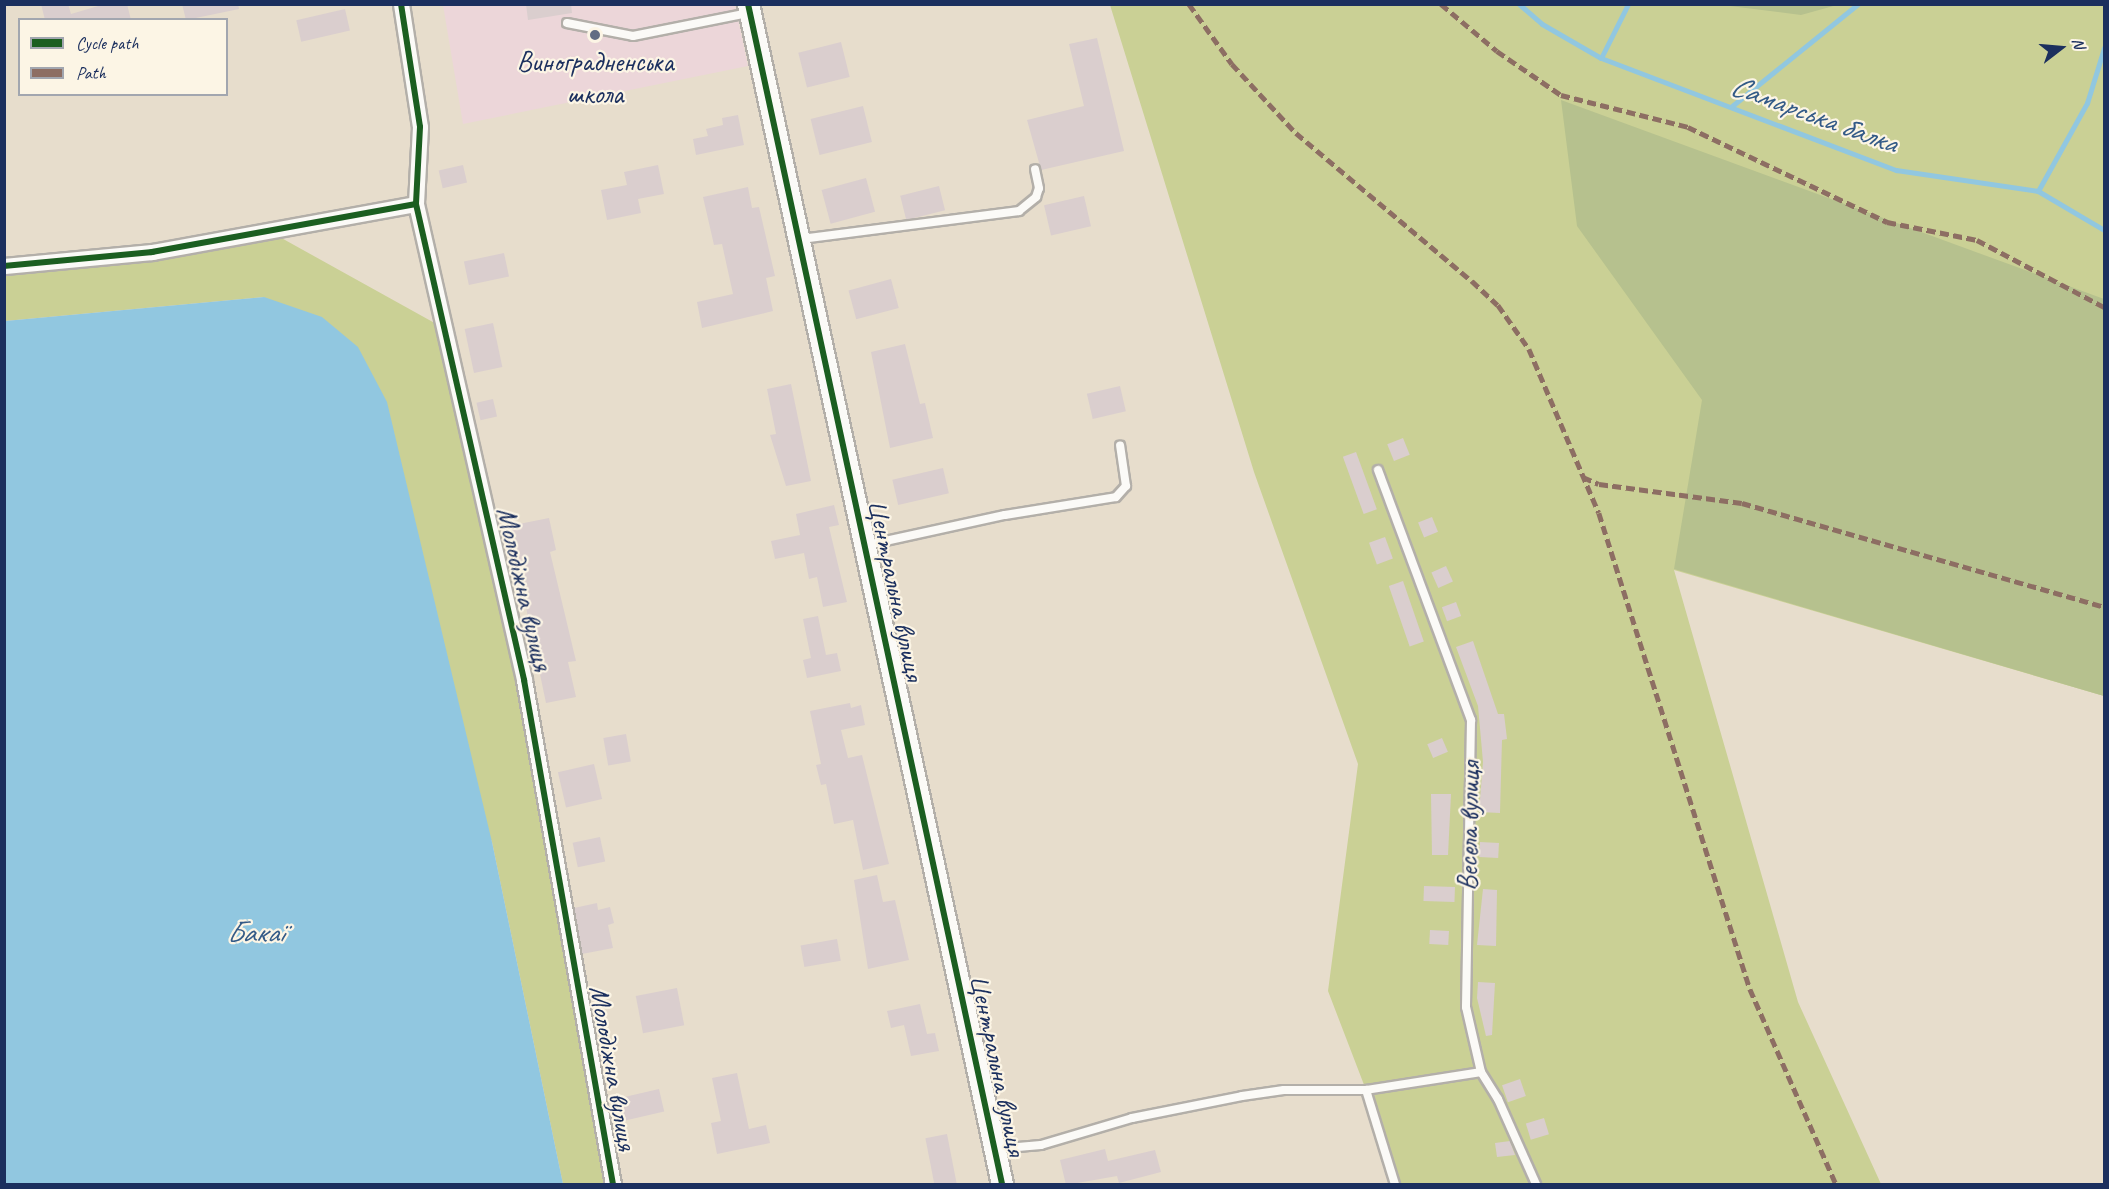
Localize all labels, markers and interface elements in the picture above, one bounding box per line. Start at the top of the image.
legend [18,18,228,96]
north arrow [2031,18,2091,78]
marker: Виноградненська школа [588,28,602,42]
text: Cycle path [76,32,138,54]
text: N [2067,36,2089,51]
place label: Виноградненська школа [517,45,673,111]
text: Path [76,62,106,84]
water label: Самарська балка [1726,67,1902,161]
street label: Центральна вулиця [860,496,932,684]
street label: Молодіжна вулиця [489,504,559,674]
street label: Весела вулиця [1451,762,1487,890]
water label: Бакаї [226,914,284,950]
street label: Центральна вулиця [962,971,1034,1159]
street label: Молодіжна вулиця [582,983,644,1153]

